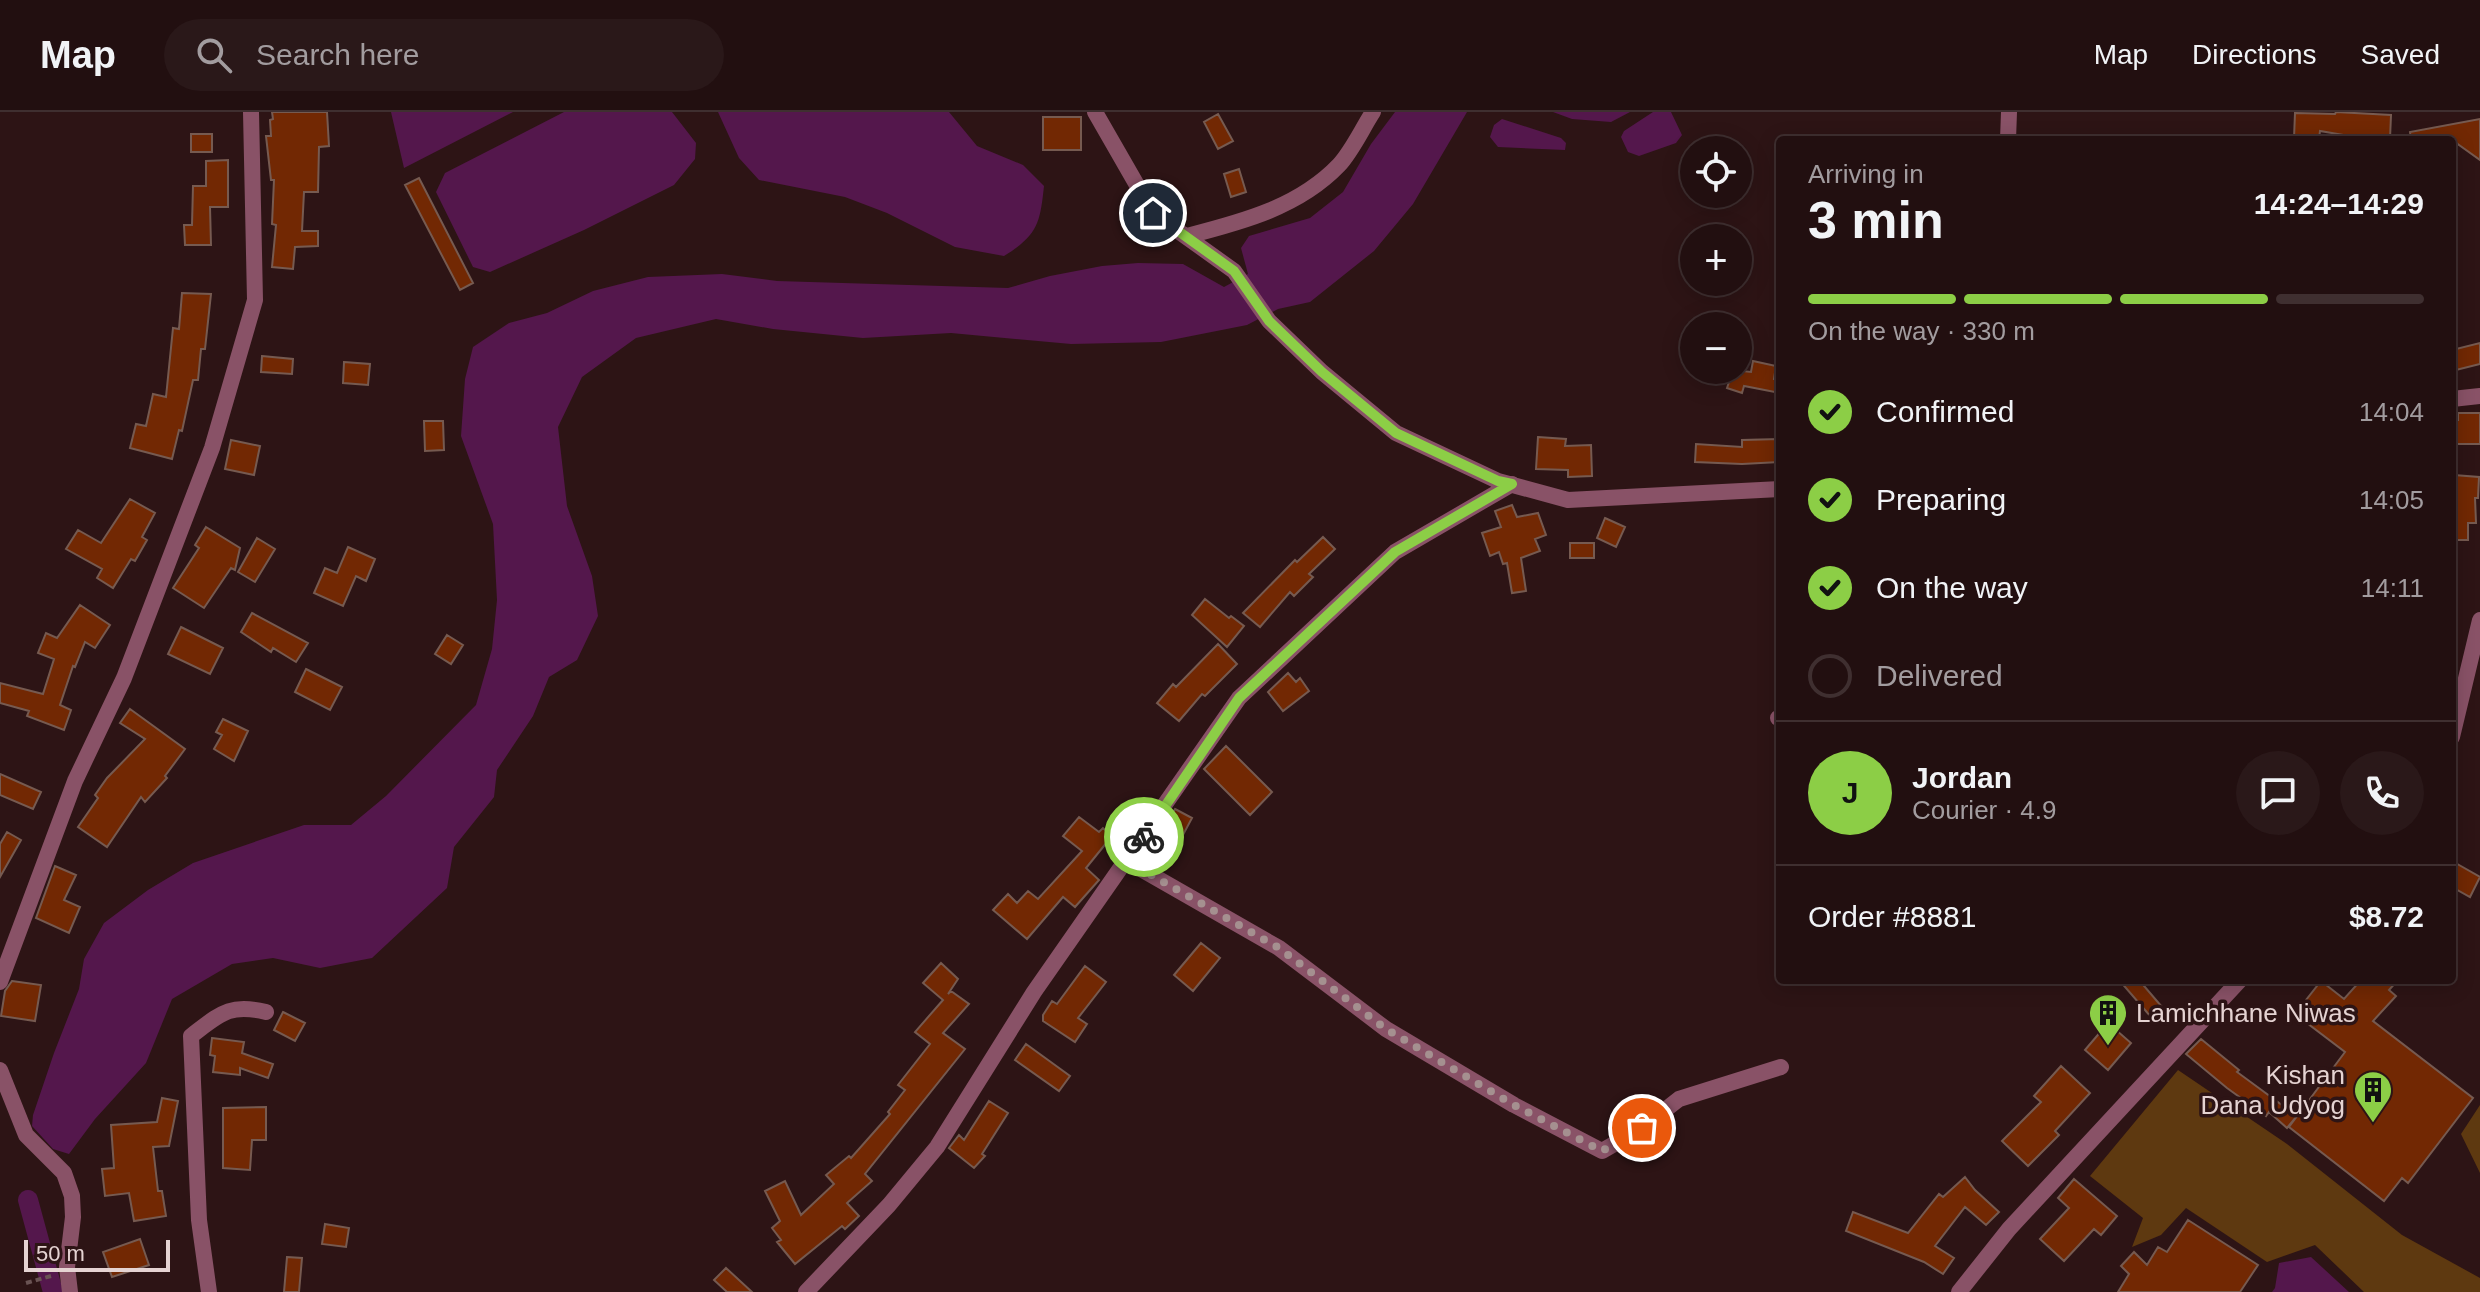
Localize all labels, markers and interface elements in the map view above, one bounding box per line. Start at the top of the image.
search box [164,19,724,91]
icon: search [192,33,236,77]
text: Map [40,34,116,76]
text: Search here [256,38,419,71]
text: Map [2094,39,2148,70]
text: Directions [2192,39,2317,70]
text: Saved [2361,39,2440,70]
map controls [1680,136,1752,384]
button: locate [1680,136,1752,208]
text: Arriving in [1808,159,1924,189]
pin [1119,179,1187,247]
text: 14:24–14:29 [2254,187,2424,220]
icon: home [1131,191,1175,235]
text: 3 min [1808,191,1944,249]
button: + [1680,224,1752,296]
button: − [1680,312,1752,384]
text: On the way · 330 m [1808,316,2035,346]
icon: check [1808,390,1852,434]
text: Confirmed [1876,395,2014,428]
text: 14:04 [2359,397,2424,427]
icon: check [1808,478,1852,522]
text: Preparing [1876,483,2006,516]
text: 14:05 [2359,485,2424,515]
icon: check [1808,566,1852,610]
text: On the way [1876,571,2028,604]
text: 14:11 [2361,573,2424,603]
text: Delivered [1876,659,2003,692]
button: chat [2236,751,2320,835]
button: phone [2340,751,2424,835]
text: Jordan [1912,761,2012,794]
text: J [1842,776,1858,809]
text: Courier · 4.9 [1912,795,2057,825]
courier [1104,797,1184,877]
icon: bike [1122,815,1166,859]
text: Order #8881 [1808,900,1976,933]
text: $8.72 [2349,900,2424,933]
building icon: Lamichhane Niwas [2087,992,2129,1047]
place label: Lamichhane Niwas [2136,998,2356,1028]
place label: Kishan Dana Udyog [2200,1060,2345,1120]
building icon: Kishan Dana Udyog [2352,1069,2394,1124]
pin [1608,1094,1676,1162]
icon: bag [1620,1106,1664,1150]
scale bar [24,1236,170,1272]
text: 50 m [36,1241,85,1266]

